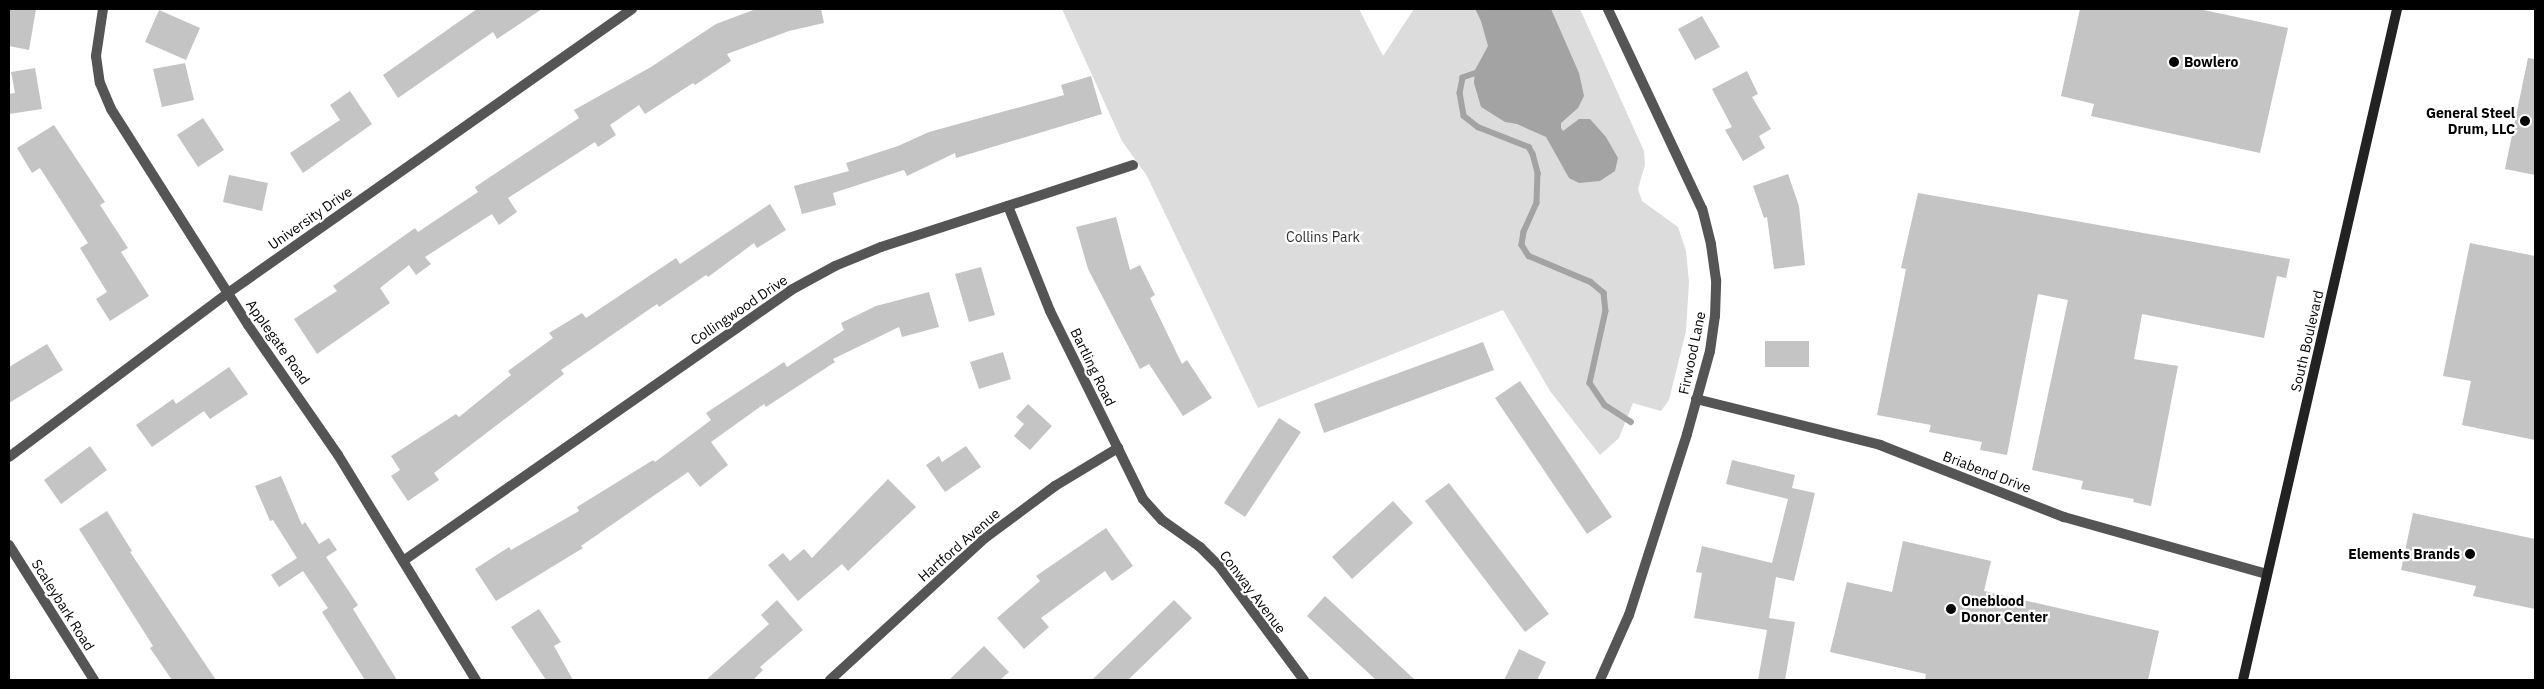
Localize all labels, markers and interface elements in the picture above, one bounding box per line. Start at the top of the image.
place label: Bowlero [2184,54,2238,70]
marker: Bowlero [2168,56,2180,68]
place label: General Steel Drum, LLC [2426,105,2515,138]
marker: General Steel Drum, LLC [2519,115,2531,127]
street label: University Drive [265,183,355,253]
park label: Collins Park [1286,229,1360,245]
street label: Collingwood Drive [687,271,791,349]
street label: South Boulevard [2287,289,2327,393]
street label: Applegate Road [243,296,313,388]
street label: Firwood Lane [1675,310,1709,396]
street label: Bartling Road [1067,325,1119,409]
street label: Briabend Drive [1941,448,2033,496]
street label: Hartford Avenue [915,505,1003,585]
place label: Elements Brands [2348,546,2460,562]
street label: Conway Avenue [1216,547,1290,637]
marker: Elements Brands [2464,548,2476,560]
street label: Scaleybark Road [28,556,98,654]
place label: Oneblood Donor Center [1961,593,2048,626]
marker: Oneblood Donor Center [1945,603,1957,615]

